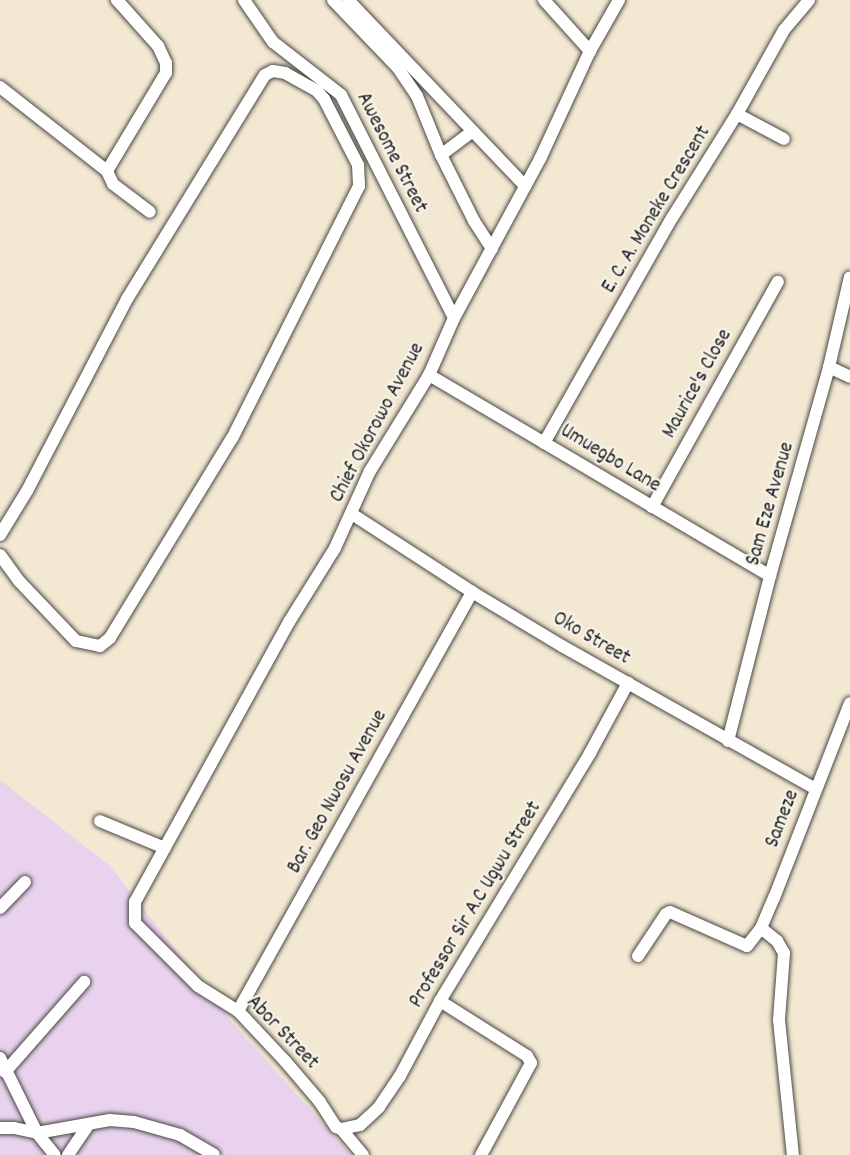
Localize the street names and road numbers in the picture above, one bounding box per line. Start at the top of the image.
street label: Awesome Street [350,89,432,217]
street label: E. C. A. Moneke Crescent [597,122,717,298]
street label: Maurice's Close [658,325,738,443]
street label: Chief Okorowo Avenue [325,339,431,507]
street label: Umuegbo Lane [555,419,665,499]
street label: Sam Eze Avenue [741,439,801,569]
street label: Oko Street [548,607,634,671]
street label: Bar. Geo Nwosu Avenue [283,706,393,878]
street label: Sameze [760,786,806,852]
street label: Professor Sir A.C Ugwu Street [404,797,548,1013]
street label: Abor Street [240,991,324,1075]

